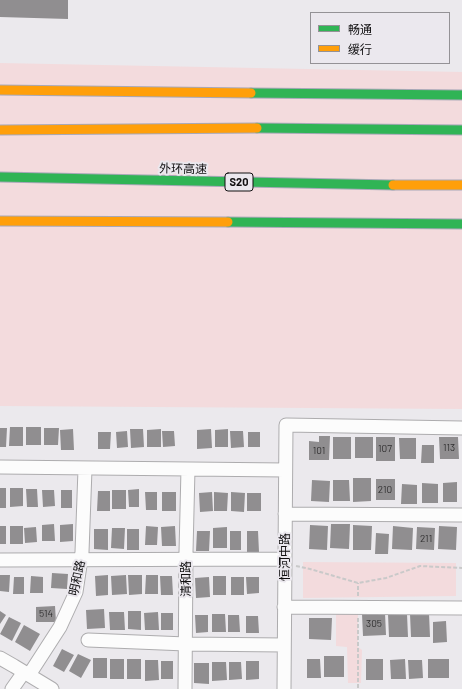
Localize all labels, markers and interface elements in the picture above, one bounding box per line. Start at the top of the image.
legend [310,12,450,64]
text: 畅通 [348,22,372,36]
text: 缓行 [348,42,372,56]
street label: 外环高速 [159,161,207,177]
road number: S20 [225,173,253,191]
house number: 113 [443,442,455,454]
house number: 107 [378,443,392,455]
house number: 101 [313,445,325,457]
house number: 210 [378,484,392,496]
street label: 恒河中路 [278,533,292,581]
house number: 211 [420,533,432,545]
street label: 明和路 [66,559,88,597]
street label: 清和路 [179,561,193,597]
house number: 514 [39,608,53,620]
house number: 305 [366,618,382,630]

